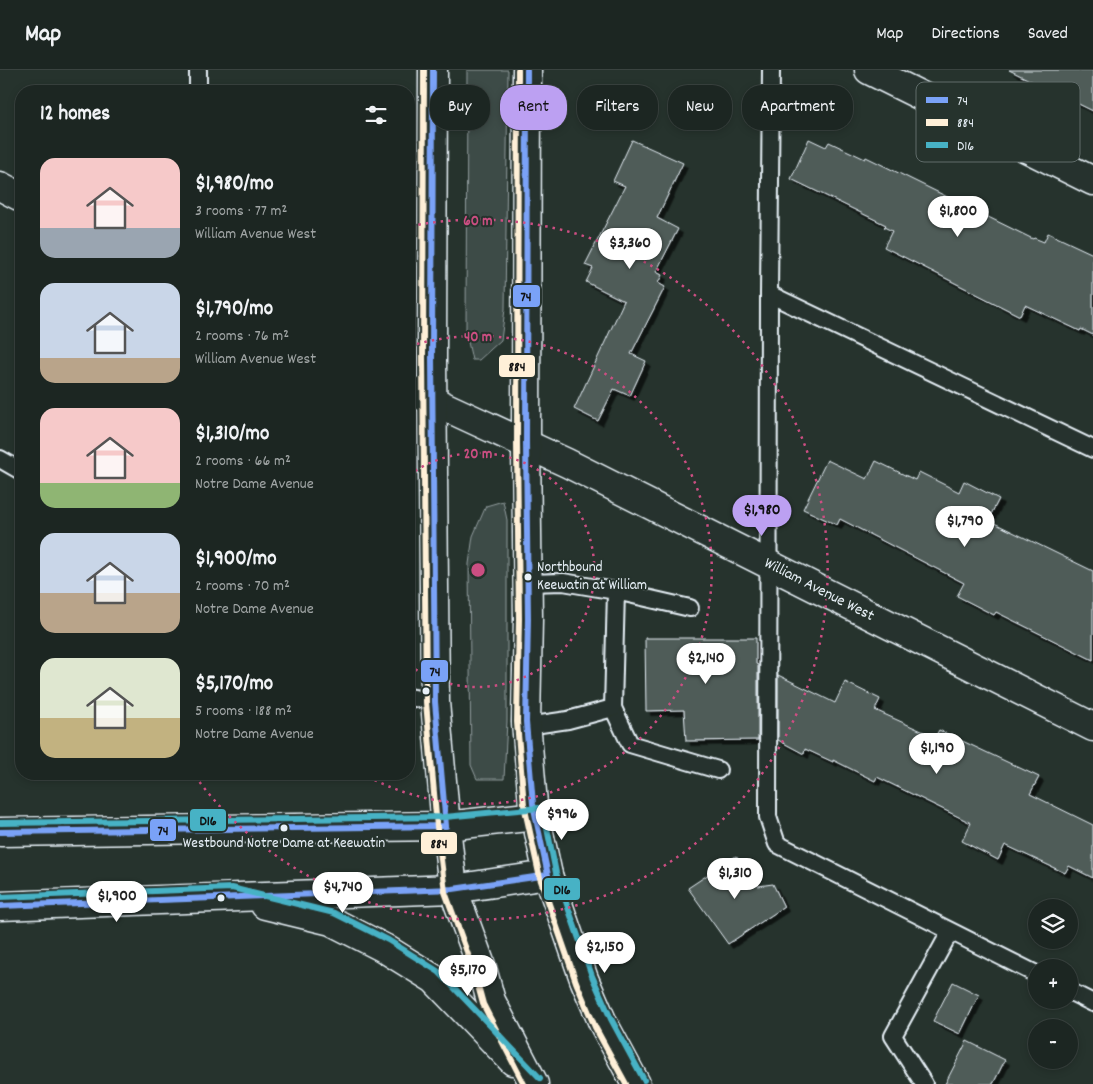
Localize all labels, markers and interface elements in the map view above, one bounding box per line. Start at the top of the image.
text: Map [25,18,61,52]
text: Map [876,22,903,47]
text: Directions [931,22,1000,47]
text: Saved [1028,22,1068,47]
legend [916,82,1080,162]
chip: Buy [430,85,490,130]
chip: Rent [500,85,567,130]
chip: Filters [577,85,658,130]
chip: New [668,85,732,130]
chip: Apartment [742,85,853,130]
text: 74 [957,92,968,112]
text: 12 homes [40,100,110,130]
icon: filters [362,101,390,129]
text: 884 [957,114,974,134]
text: D16 [957,137,974,157]
text: $1,980/mo [195,170,273,200]
icon: home [80,178,140,238]
pin: $1,800 [917,196,999,238]
text: 3 rooms · 77 m² [195,200,287,223]
text: $1,800 [939,200,977,223]
text: 60 m [463,211,493,233]
text: William Avenue West [195,223,316,246]
pin: $3,360 [589,228,671,270]
text: $3,360 [609,232,651,255]
line badge: 74 [512,284,541,308]
text: 74 [520,288,532,308]
text: $1,790/mo [195,295,273,325]
icon: home [80,303,140,363]
text: 2 rooms · 76 m² [195,325,289,348]
text: 40 m [464,327,492,349]
text: William Avenue West [195,348,316,371]
line badge: 884 [498,354,536,378]
text: 884 [508,358,526,378]
text: $1,310/mo [195,420,269,450]
icon: home [80,428,140,488]
text: 20 m [464,444,492,466]
text: 2 rooms · 66 m² [195,450,291,473]
text: Notre Dame Avenue [195,473,314,496]
pin: $1,980 [721,494,803,537]
text: $1,980 [743,499,781,522]
pin: $1,790 [924,506,1006,548]
text: $1,790 [947,510,983,533]
text: $1,900/mo [195,545,277,575]
street label: William Avenue West [760,552,878,628]
icon: home [80,553,140,613]
place label: Northbound Keewatin at William [537,557,647,597]
centre of rings [469,561,487,579]
marker: Northbound Keewatin at William [523,572,533,582]
text: 2 rooms · 70 m² [195,575,290,598]
text: Notre Dame Avenue [195,598,314,621]
pin: $2,140 [665,642,747,685]
text: $2,140 [687,647,725,670]
line badge: 74 [420,659,449,683]
text: 74 [429,663,441,683]
text: $5,170/mo [195,670,273,700]
icon: home [80,678,140,738]
unlabelled marker [421,686,431,696]
text: 5 rooms · 188 m² [195,700,292,723]
text: Notre Dame Avenue [195,723,314,746]
pin: $1,190 [896,732,978,775]
text: $1,190 [920,737,954,760]
pin: $996 [532,798,592,841]
text: $996 [547,803,577,826]
line badge: D16 [189,808,227,832]
text: D16 [199,812,217,832]
line badge: 74 [149,818,177,842]
text: 74 [157,822,169,842]
marker: Westbound Notre Dame at Keewatin [279,823,289,833]
line badge: 884 [420,831,458,855]
place label: Westbound Notre Dame at Keewatin [183,833,385,855]
text: 884 [430,835,448,855]
pin: $1,310 [694,858,776,900]
text: $1,310 [718,862,752,885]
pin: $4,740 [302,872,384,914]
text: $4,740 [323,876,363,899]
line badge: D16 [543,877,581,901]
pin: $1,900 [76,880,158,923]
text: D16 [553,881,571,901]
text: $1,900 [97,885,137,908]
unlabelled marker [216,893,226,903]
map controls [1028,899,1078,1069]
button: layers [1028,899,1078,949]
pin: $2,150 [564,932,646,974]
text: $2,150 [586,936,624,959]
pin: $5,170 [427,954,509,997]
text: $5,170 [450,959,486,982]
button: + [1028,959,1078,1009]
button: − [1028,1019,1078,1069]

